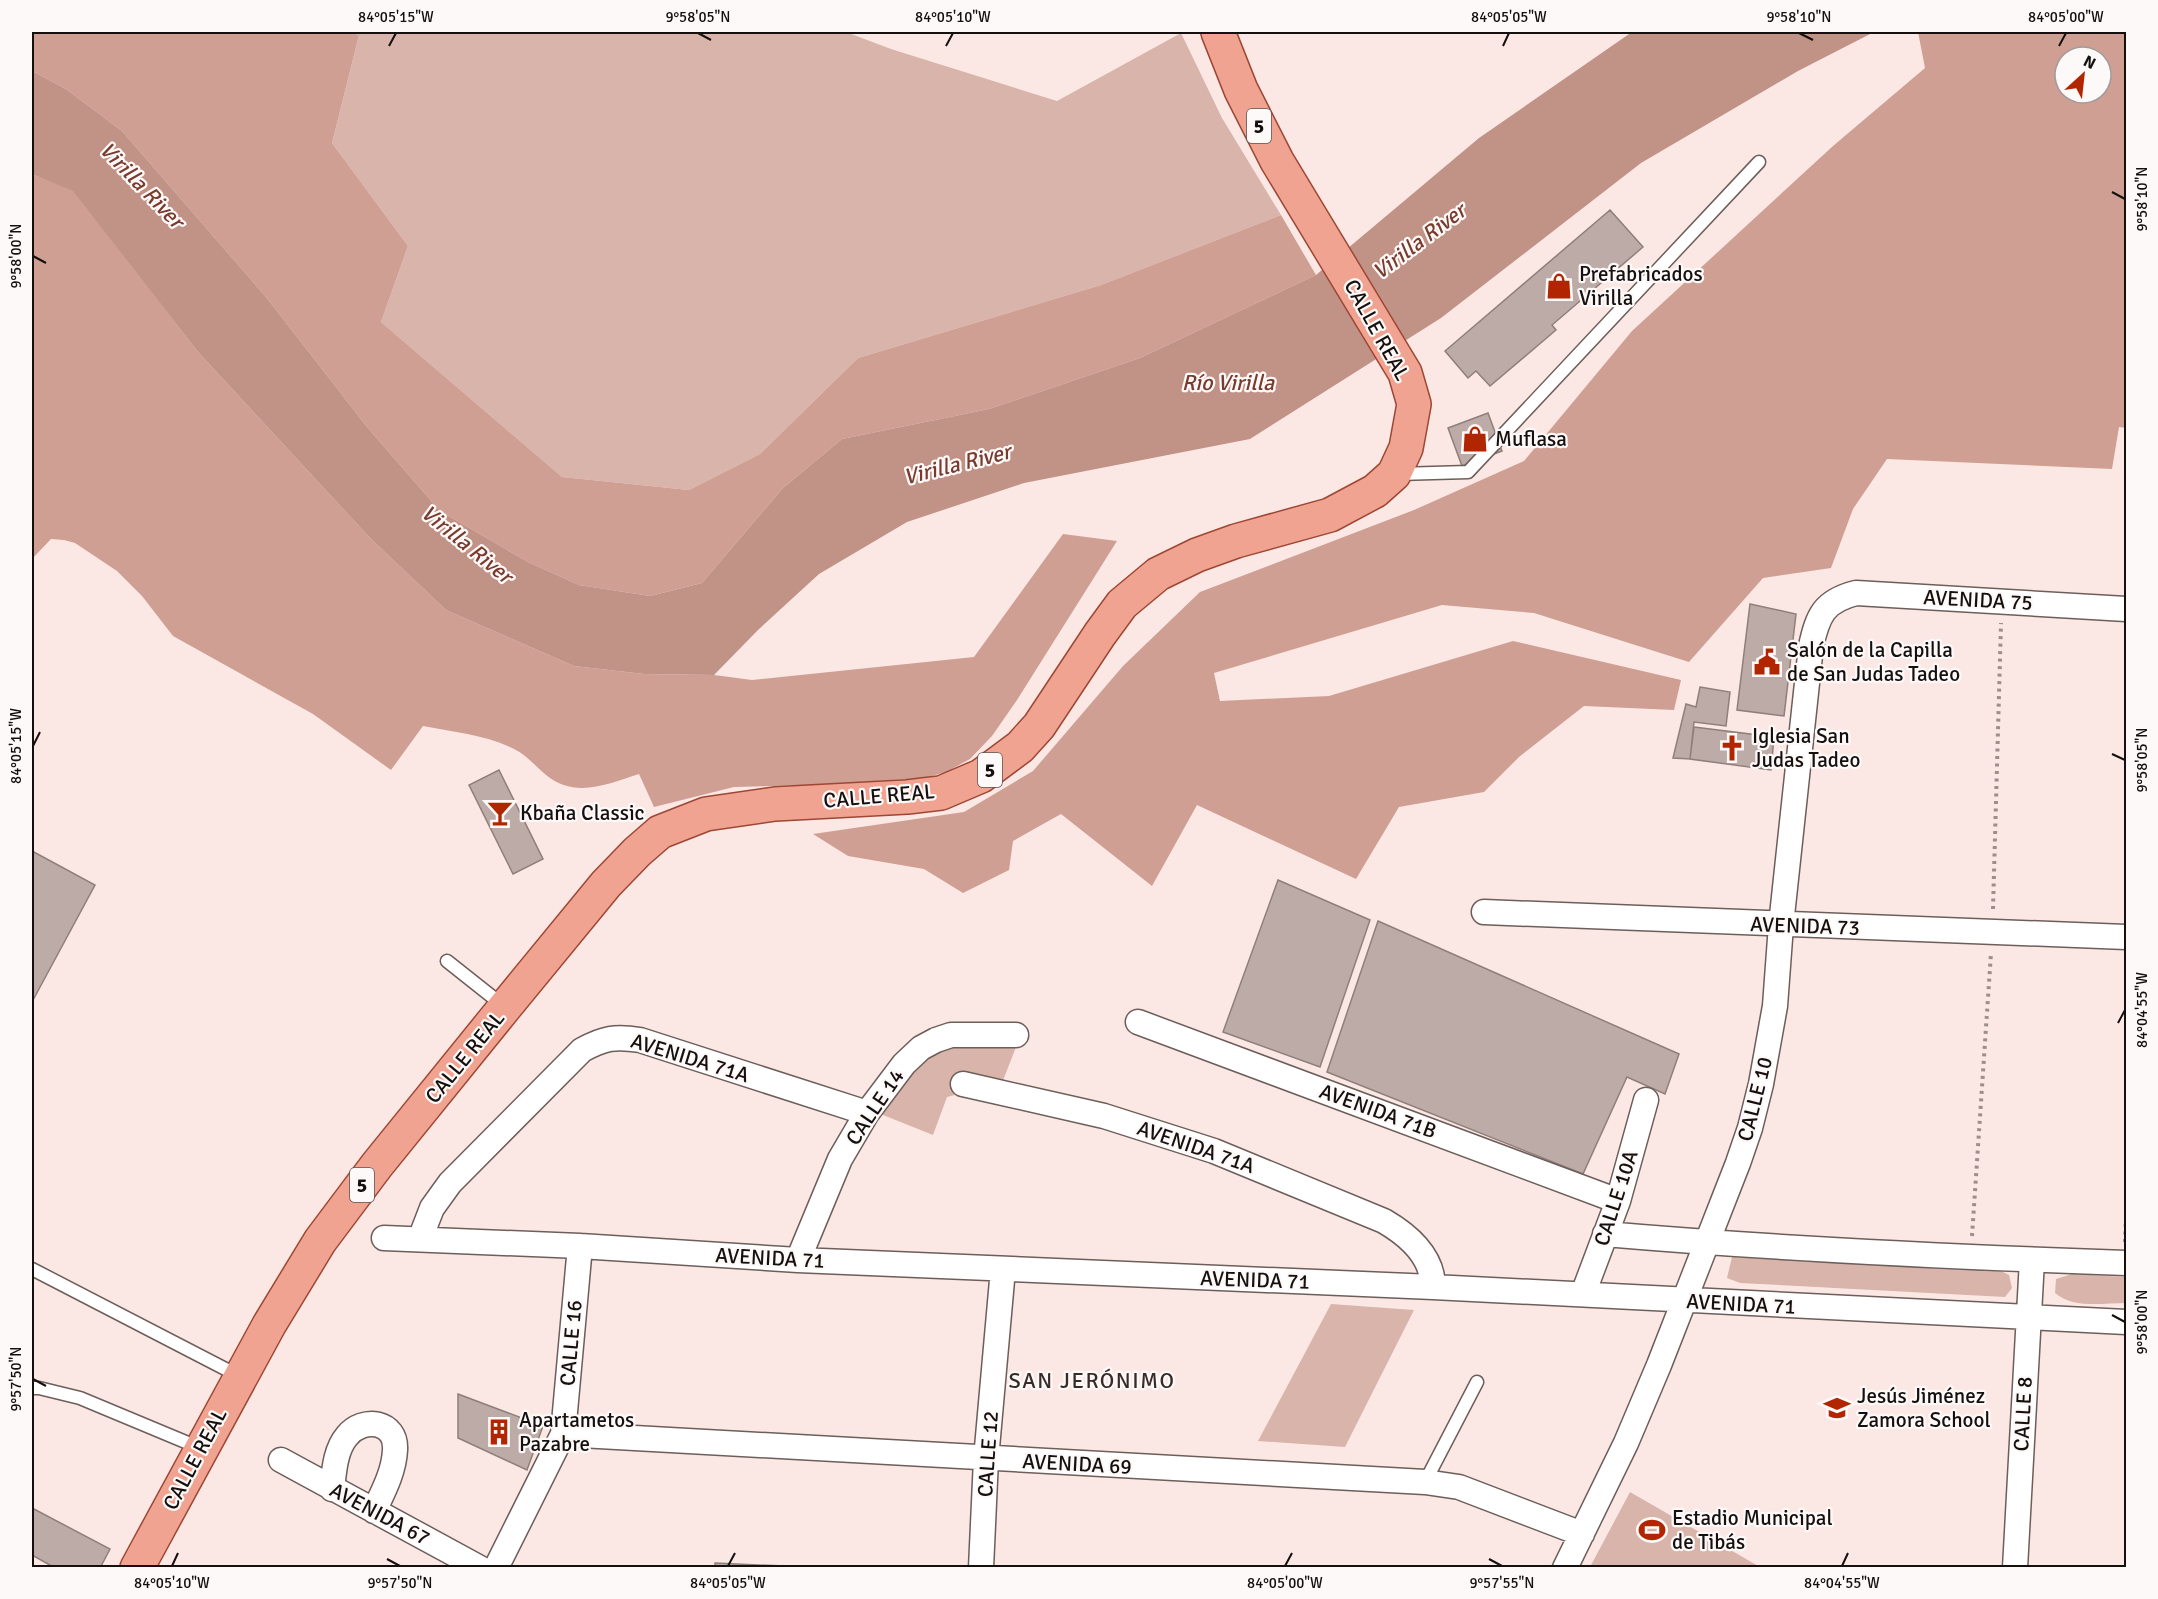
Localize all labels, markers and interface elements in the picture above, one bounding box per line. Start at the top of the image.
text: 84°05'15"W [358,8,434,26]
text: 9°58'05"N [665,8,731,26]
text: 84°05'10"W [915,8,991,26]
text: 84°05'05"W [1471,8,1547,26]
text: 9°58'10"N [1766,8,1832,26]
text: 84°05'00"W [2028,8,2104,26]
north arrow [2053,45,2113,105]
text: N [2080,51,2099,74]
road number: 5 [1247,109,1271,143]
water label: Virilla River [94,136,192,236]
text: 9°58'10"N [2133,166,2151,232]
water label: Virilla River [1367,196,1473,285]
text: 9°58'00"N [7,223,25,289]
place label: Prefabricados Virilla [1579,261,1703,311]
shop icon: Prefabricados Virilla [1544,271,1574,301]
street label: CALLE REAL [1339,275,1416,385]
water label: Río Virilla [1182,369,1275,396]
shop icon: Muflasa [1460,424,1490,454]
place label: Muflasa [1495,426,1567,452]
water label: Virilla River [901,437,1016,490]
water label: Virilla River [416,499,520,591]
street label: AVENIDA 75 [1923,584,2033,616]
place label: Salón de la Capilla de San Judas Tadeo [1787,637,1960,687]
public building icon: Salón de la Capilla de San Judas Tadeo [1752,647,1782,677]
text: 84°05'15"W [7,708,25,784]
place label: Iglesia San Judas Tadeo [1752,723,1860,773]
text: 9°58'05"N [2133,727,2151,793]
church icon: Iglesia San Judas Tadeo [1717,733,1747,763]
road number: 5 [978,753,1002,787]
street label: CALLE REAL [822,778,936,814]
bar icon: Kbaña Classic [485,798,515,828]
place label: Kbaña Classic [520,800,645,826]
street label: AVENIDA 73 [1750,911,1860,941]
text: 84°04'55"W [2133,972,2151,1048]
street label: CALLE REAL [420,1005,510,1109]
street label: AVENIDA 71A [628,1028,753,1088]
street label: CALLE 10 [1732,1054,1778,1144]
street label: CALLE 14 [840,1064,910,1150]
street label: AVENIDA 71B [1316,1078,1440,1144]
street label: AVENIDA 71A [1134,1115,1258,1179]
street label: CALLE 10A [1588,1147,1644,1249]
road number: 5 [350,1168,374,1202]
street label: AVENIDA 71 [715,1242,825,1274]
street label: AVENIDA 71 [1200,1265,1310,1295]
street label: AVENIDA 71 [1686,1288,1796,1320]
text: 9°58'00"N [2133,1289,2151,1355]
street label: CALLE 16 [554,1299,588,1387]
text: 9°57'50"N [7,1346,25,1412]
district label: SAN JERÓNIMO [1009,1367,1175,1394]
street label: CALLE 8 [2008,1376,2038,1452]
place label: Jesús Jiménez Zamora School [1857,1383,1991,1433]
school or university icon: Jesús Jiménez Zamora School [1822,1393,1852,1423]
street label: CALLE REAL [157,1403,233,1514]
place label: Apartametos Pazabre [519,1407,634,1457]
street label: CALLE 12 [972,1410,1004,1498]
building icon: Apartametos Pazabre [484,1417,514,1447]
street label: AVENIDA 69 [1022,1448,1132,1480]
street label: AVENIDA 67 [325,1477,435,1551]
place label: Estadio Municipal de Tibás [1672,1505,1833,1555]
sports icon: Estadio Municipal de Tibás [1637,1515,1667,1545]
text: 84°05'10"W [134,1574,210,1592]
text: 9°57'50"N [367,1574,433,1592]
text: 84°05'05"W [690,1574,766,1592]
text: 84°05'00"W [1247,1574,1323,1592]
text: 9°57'55"N [1469,1574,1535,1592]
text: 84°04'55"W [1804,1574,1880,1592]

